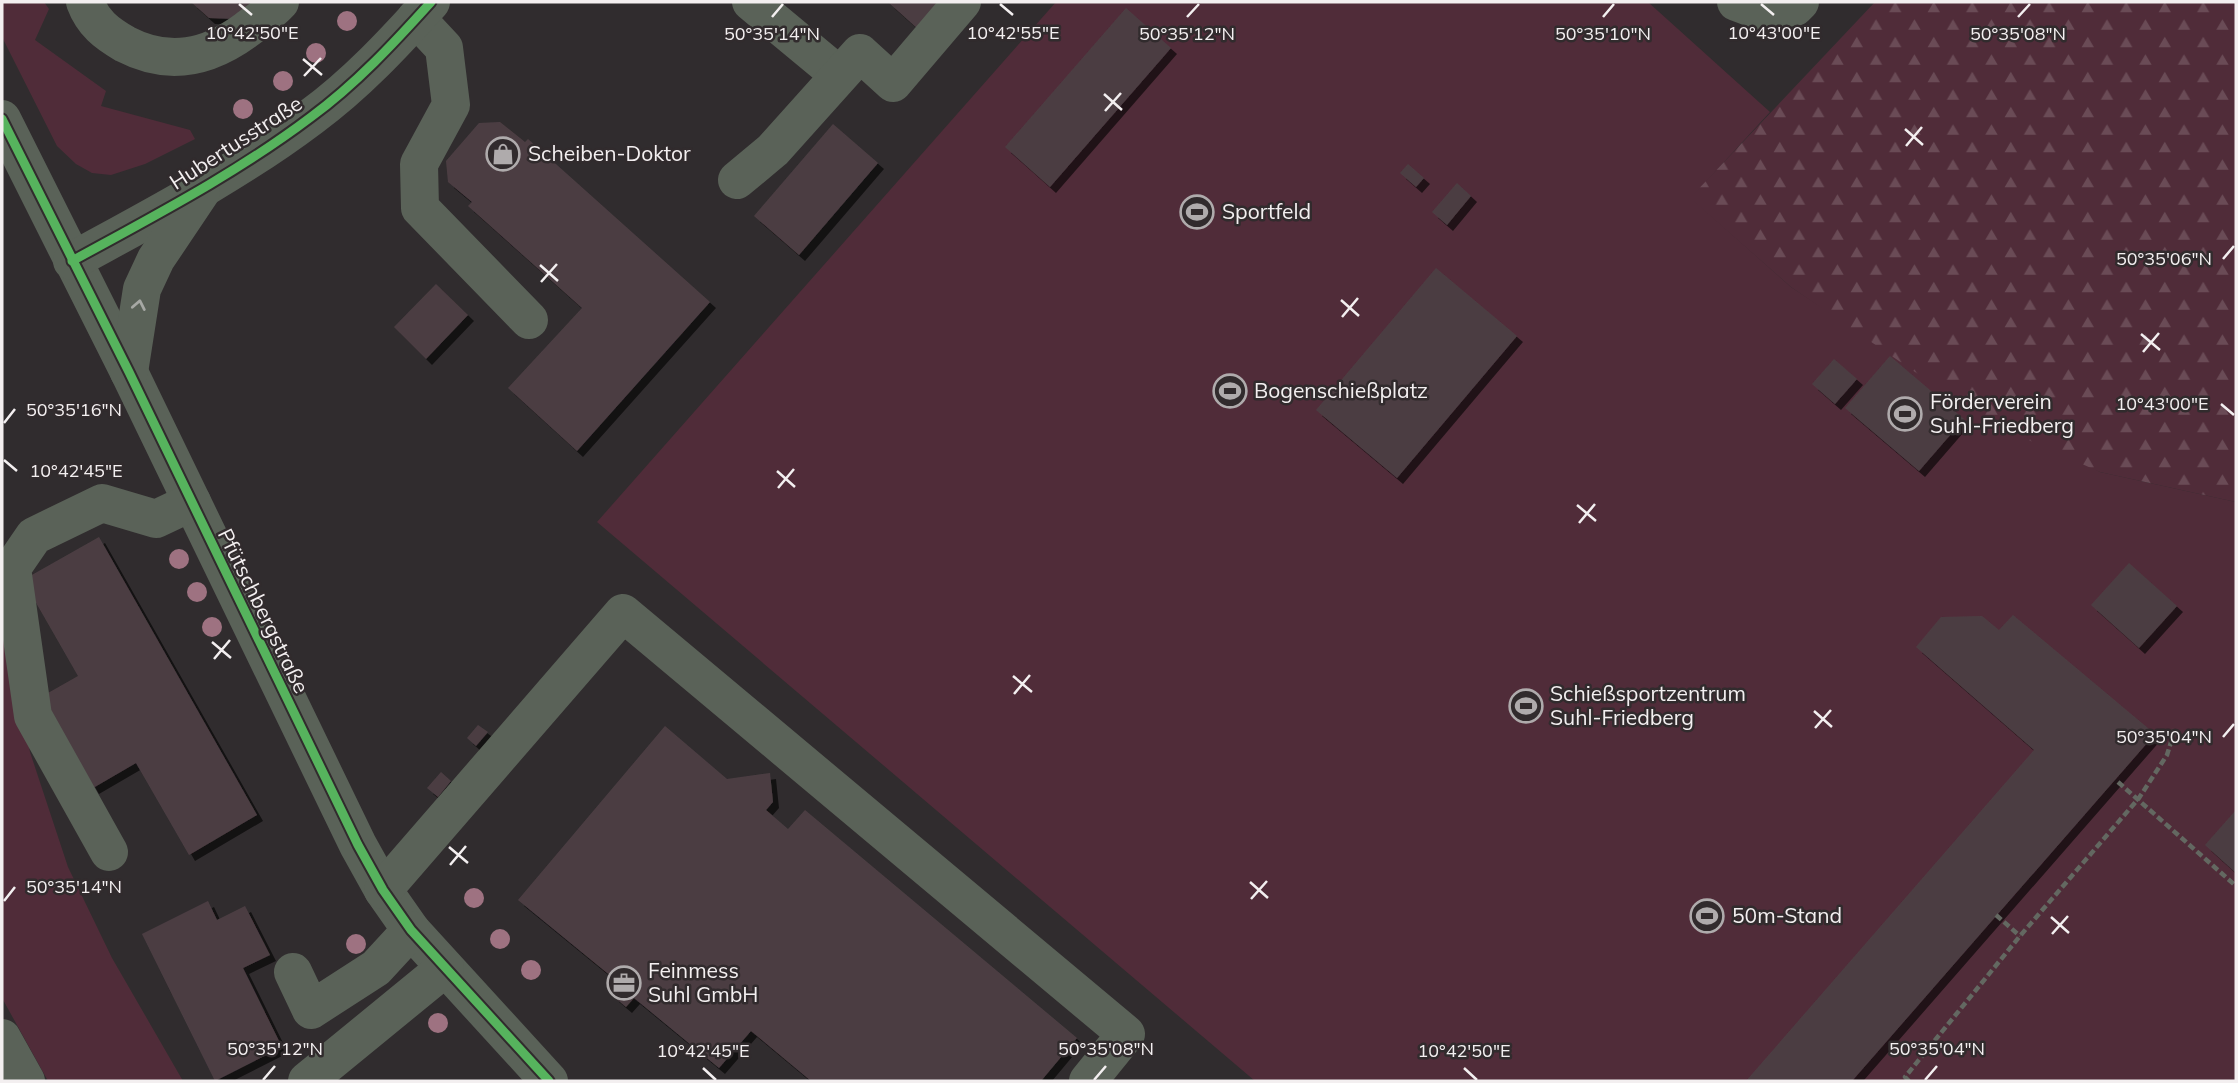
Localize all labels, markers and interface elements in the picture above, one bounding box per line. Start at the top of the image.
text: 10°42'50"E [205,21,299,44]
text: 10°42'55"E [966,21,1060,44]
text: 10°43'00"E [1727,21,1821,44]
text: 50°35'14"N [724,22,820,45]
text: 50°35'12"N [1139,22,1235,45]
text: 50°35'10"N [1555,22,1651,45]
text: 50°35'08"N [1970,22,2066,45]
street label: Hubertusstraße [164,90,307,195]
shop icon: Scheiben-Doktor [484,135,522,173]
place label: Scheiben-Doktor [528,140,691,166]
sports icon: Sportfeld [1178,193,1216,231]
place label: Sportfeld [1222,198,1311,224]
text: 50°35'06"N [2116,247,2212,270]
one-way arrow [130,299,145,311]
sports icon: Bogenschießplatz [1211,372,1249,410]
place label: Bogenschießplatz [1254,377,1428,403]
place label: Förderverein Suhl-Friedberg [1930,388,2074,438]
text: 10°43'00"E [2115,392,2209,415]
sports icon: Förderverein Suhl-Friedberg [1886,395,1924,433]
text: 50°35'16"N [26,398,122,421]
text: 10°42'45"E [29,459,123,482]
street label: Pfütschbergstraße [213,524,315,697]
place label: Schießsportzentrum Suhl-Friedberg [1550,680,1746,730]
sports icon: Schießsportzentrum Suhl-Friedberg [1507,687,1545,725]
text: 50°35'04"N [2116,725,2212,748]
text: 50°35'14"N [26,875,122,898]
sports icon: 50m-Stand [1688,897,1726,935]
place label: 50m-Stand [1732,902,1842,928]
place label: Feinmess Suhl GmbH [648,957,758,1007]
office icon: Feinmess Suhl GmbH [605,964,643,1002]
text: 50°35'12"N [227,1037,323,1060]
text: 50°35'08"N [1058,1037,1154,1060]
text: 50°35'04"N [1889,1037,1985,1060]
text: 10°42'45"E [656,1039,750,1062]
text: 10°42'50"E [1417,1039,1511,1062]

